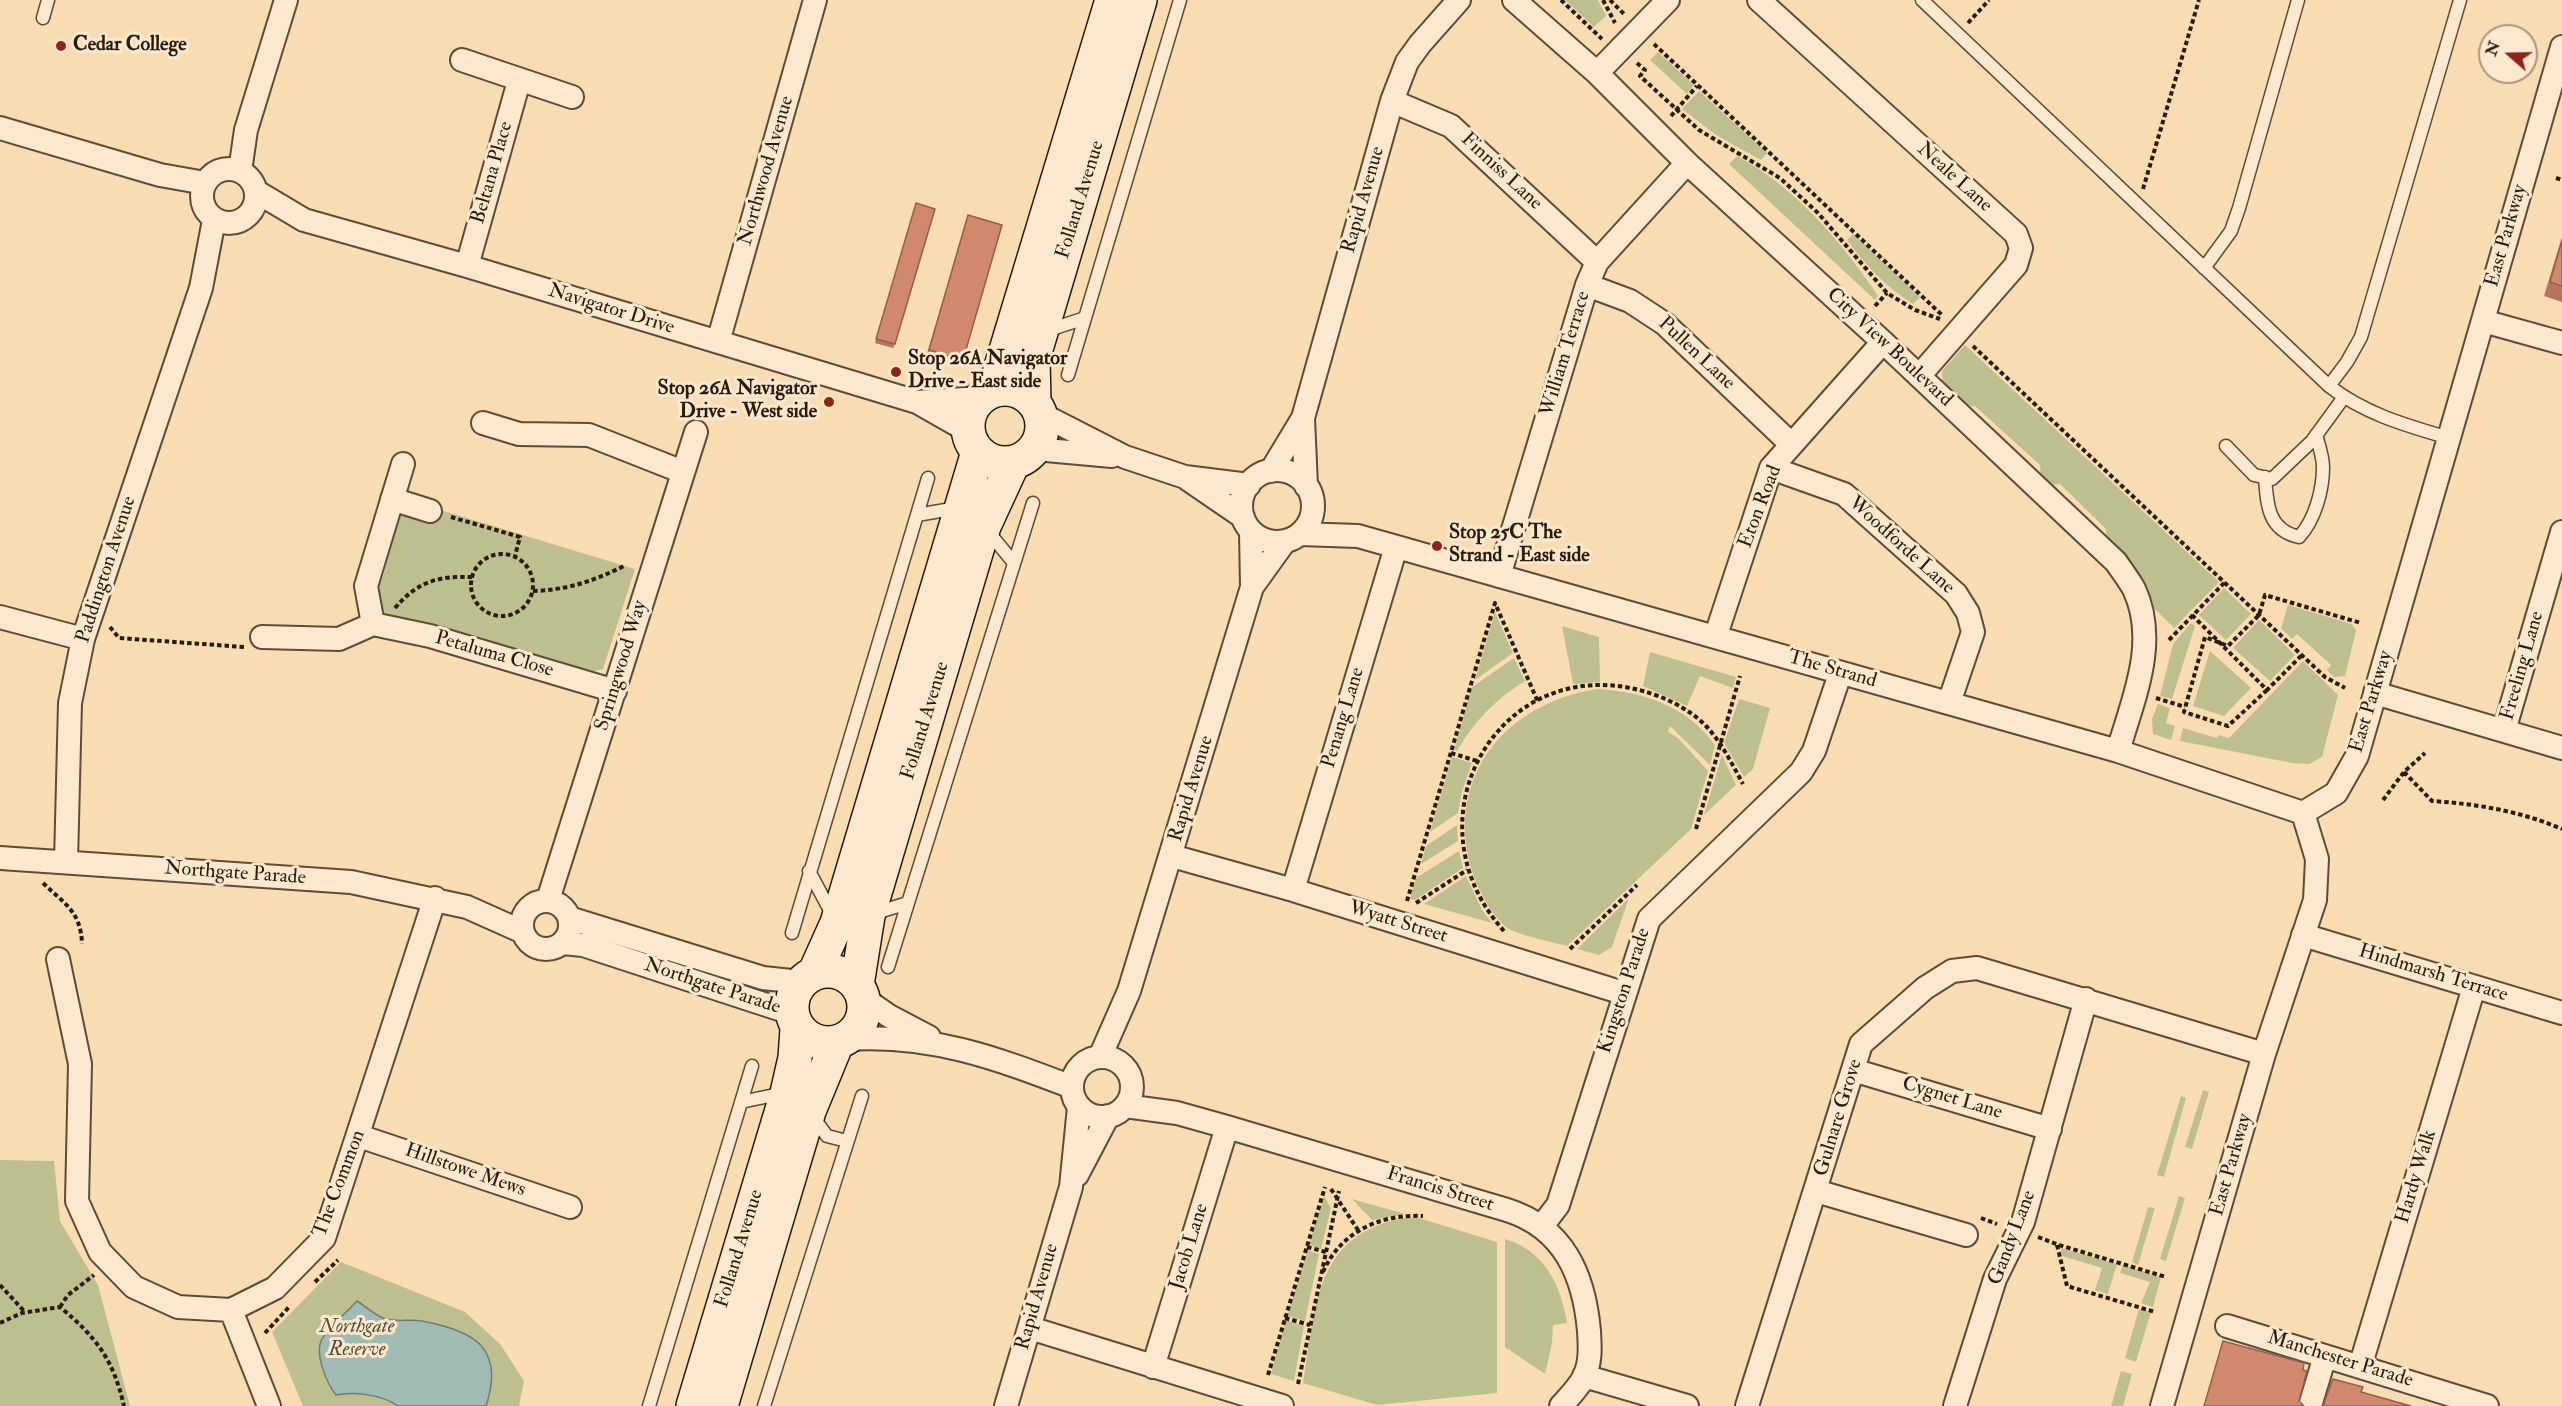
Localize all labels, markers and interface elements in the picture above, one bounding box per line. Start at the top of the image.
north arrow [2478,24,2538,84]
place label: Cedar College [73,34,187,58]
text: N [2481,38,2505,59]
marker: Cedar College [54,39,68,53]
street label: Northwood Avenue [734,93,800,249]
street label: Beltana Place [467,119,519,227]
street label: Finniss Lane [1455,128,1547,216]
street label: Folland Avenue [1052,138,1110,262]
street label: Neale Lane [1911,138,1997,218]
street label: Rapid Avenue [1337,144,1391,256]
street label: East Parkway [2481,182,2533,290]
street label: Navigator Drive [545,279,677,341]
street label: City View Boulevard [1821,283,1957,413]
street label: William Terrace [1536,289,1596,419]
street label: Pullen Lane [1653,312,1739,396]
place label: Stop 26A Navigator Drive - East side [908,348,1067,395]
marker: Stop 26A Navigator Drive - East side [889,365,903,379]
place label: Stop 26A Navigator Drive - West side [658,378,817,425]
marker: Stop 26A Navigator Drive - West side [822,395,836,409]
street label: Eton Road [1734,462,1788,552]
street label: Woodforde Lane [1843,492,1959,600]
street label: Paddington Avenue [72,493,142,647]
place label: Stop 25C The Strand - East side [1449,522,1590,569]
marker: Stop 25C The Strand - East side [1430,539,1444,553]
street label: Springwood Way [591,598,653,734]
street label: Freeling Lane [2496,609,2550,723]
street label: Petaluma Close [432,627,556,683]
street label: The Strand [1785,646,1879,694]
street label: East Parkway [2345,648,2399,756]
street label: Folland Avenue [897,659,955,783]
street label: Penang Lane [1317,665,1371,771]
street label: Rapid Avenue [1164,733,1220,845]
street label: Northgate Parade [163,857,307,891]
street label: Wyatt Street [1346,897,1450,949]
street label: Kingston Parade [1593,925,1657,1057]
street label: Hindmarsh Terrace [2356,940,2510,1008]
street label: Northgate Parade [641,954,783,1020]
street label: Gulnare Grove [1810,1057,1868,1179]
street label: Cygnet Lane [1899,1072,2005,1126]
street label: East Parkway [2206,1111,2258,1219]
street label: The Common [309,1127,371,1241]
street label: Hardy Walk [2391,1127,2443,1227]
street label: Hillstowe Mews [401,1139,529,1203]
street label: Francis Street [1384,1162,1496,1218]
street label: Folland Avenue [711,1187,769,1311]
street label: Gandy Lane [1984,1187,2042,1289]
street label: Jacob Lane [1166,1201,1214,1293]
street label: Rapid Avenue [1011,1241,1065,1353]
park label: Northgate Reserve [320,1316,394,1363]
street label: Manchester Parade [2264,1326,2416,1394]

